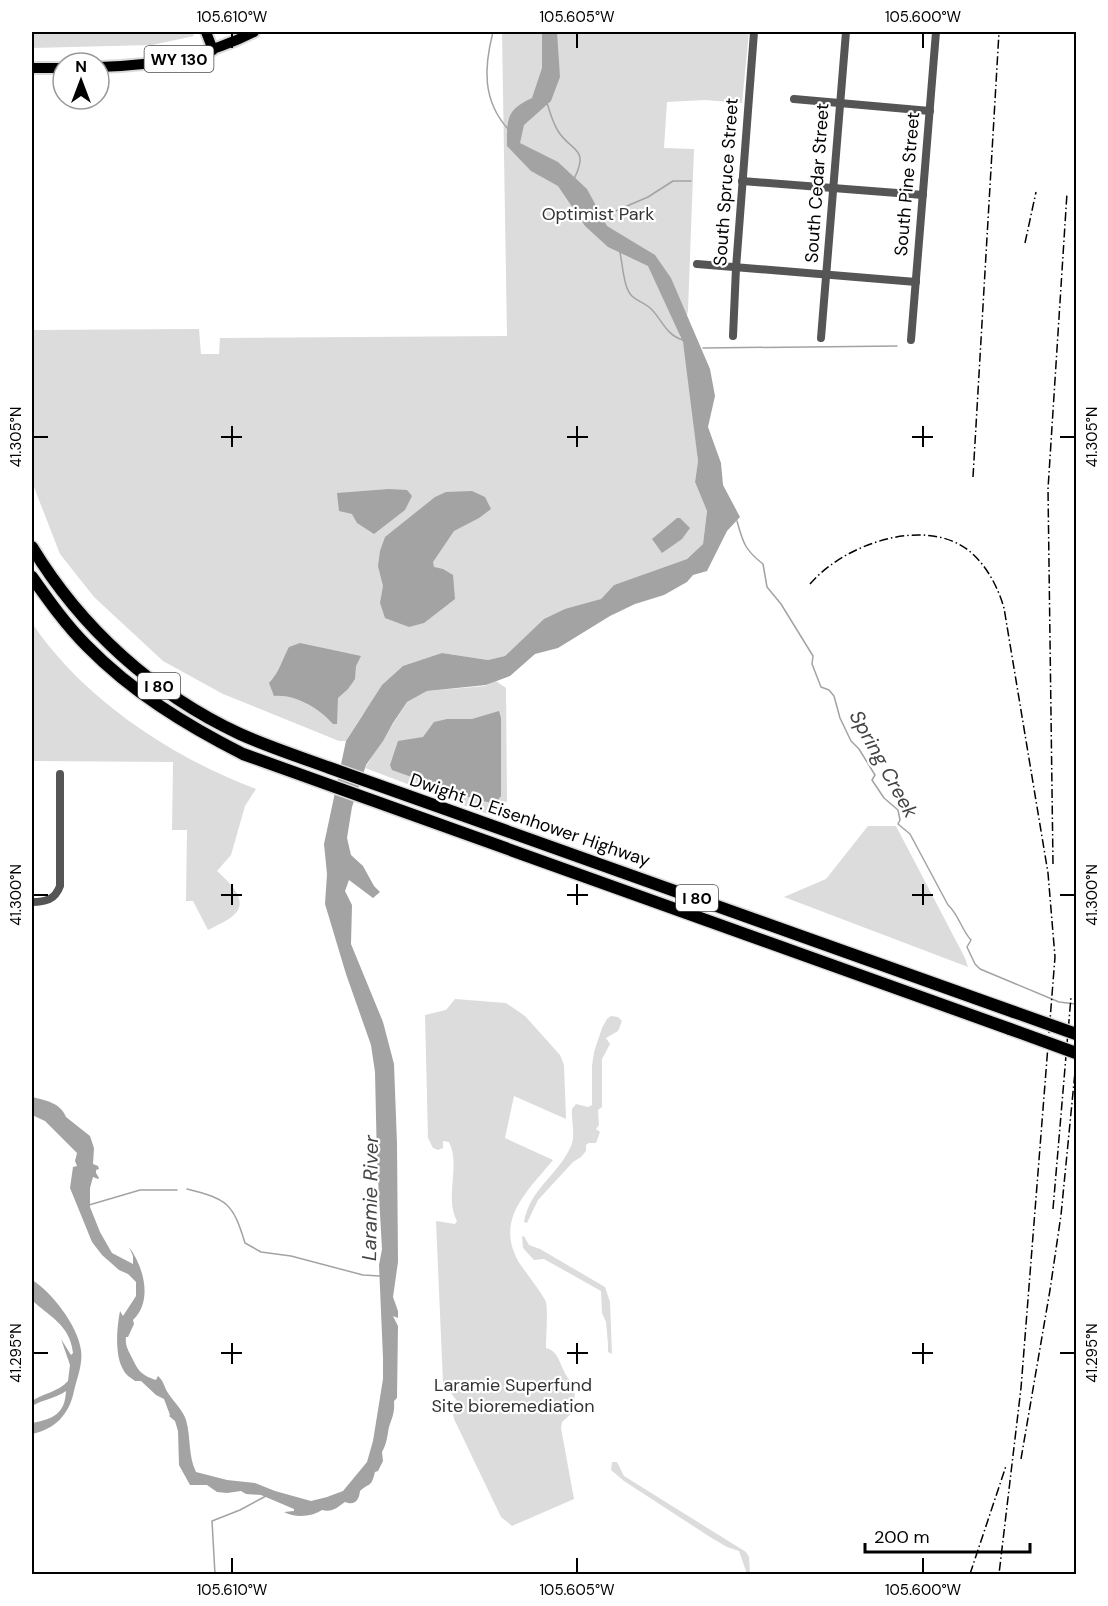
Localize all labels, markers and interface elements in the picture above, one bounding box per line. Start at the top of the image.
text: 105.610°W [197,7,268,27]
text: 105.605°W [539,7,615,27]
text: 105.600°W [885,7,962,27]
road number: WY 130 [144,46,213,72]
north arrow [51,51,111,111]
text: N [75,56,87,77]
street label: South Spruce Street [708,97,744,267]
street label: South Cedar Street [799,102,835,264]
street label: South Pine Street [889,111,925,257]
park label: Optimist Park [542,202,654,226]
text: 41.305°N [6,407,26,467]
text: 41.305°N [1082,407,1102,467]
road number: I 80 [138,673,180,699]
water label: Spring Creek [844,706,925,823]
street label: Dwight D. Eisenhower Highway [407,768,653,872]
text: 41.300°N [6,864,26,926]
text: 41.300°N [1082,864,1102,926]
road number: I 80 [676,885,718,911]
water label: Laramie River [356,1134,384,1261]
text: 41.295°N [6,1323,26,1383]
text: 41.295°N [1082,1323,1102,1383]
park label: Laramie Superfund Site bioremediation [431,1373,595,1418]
scale bar [865,1516,1030,1554]
text: 200 m [874,1525,930,1549]
text: 105.610°W [197,1580,268,1600]
text: 105.605°W [539,1580,615,1600]
text: 105.600°W [885,1580,962,1600]

